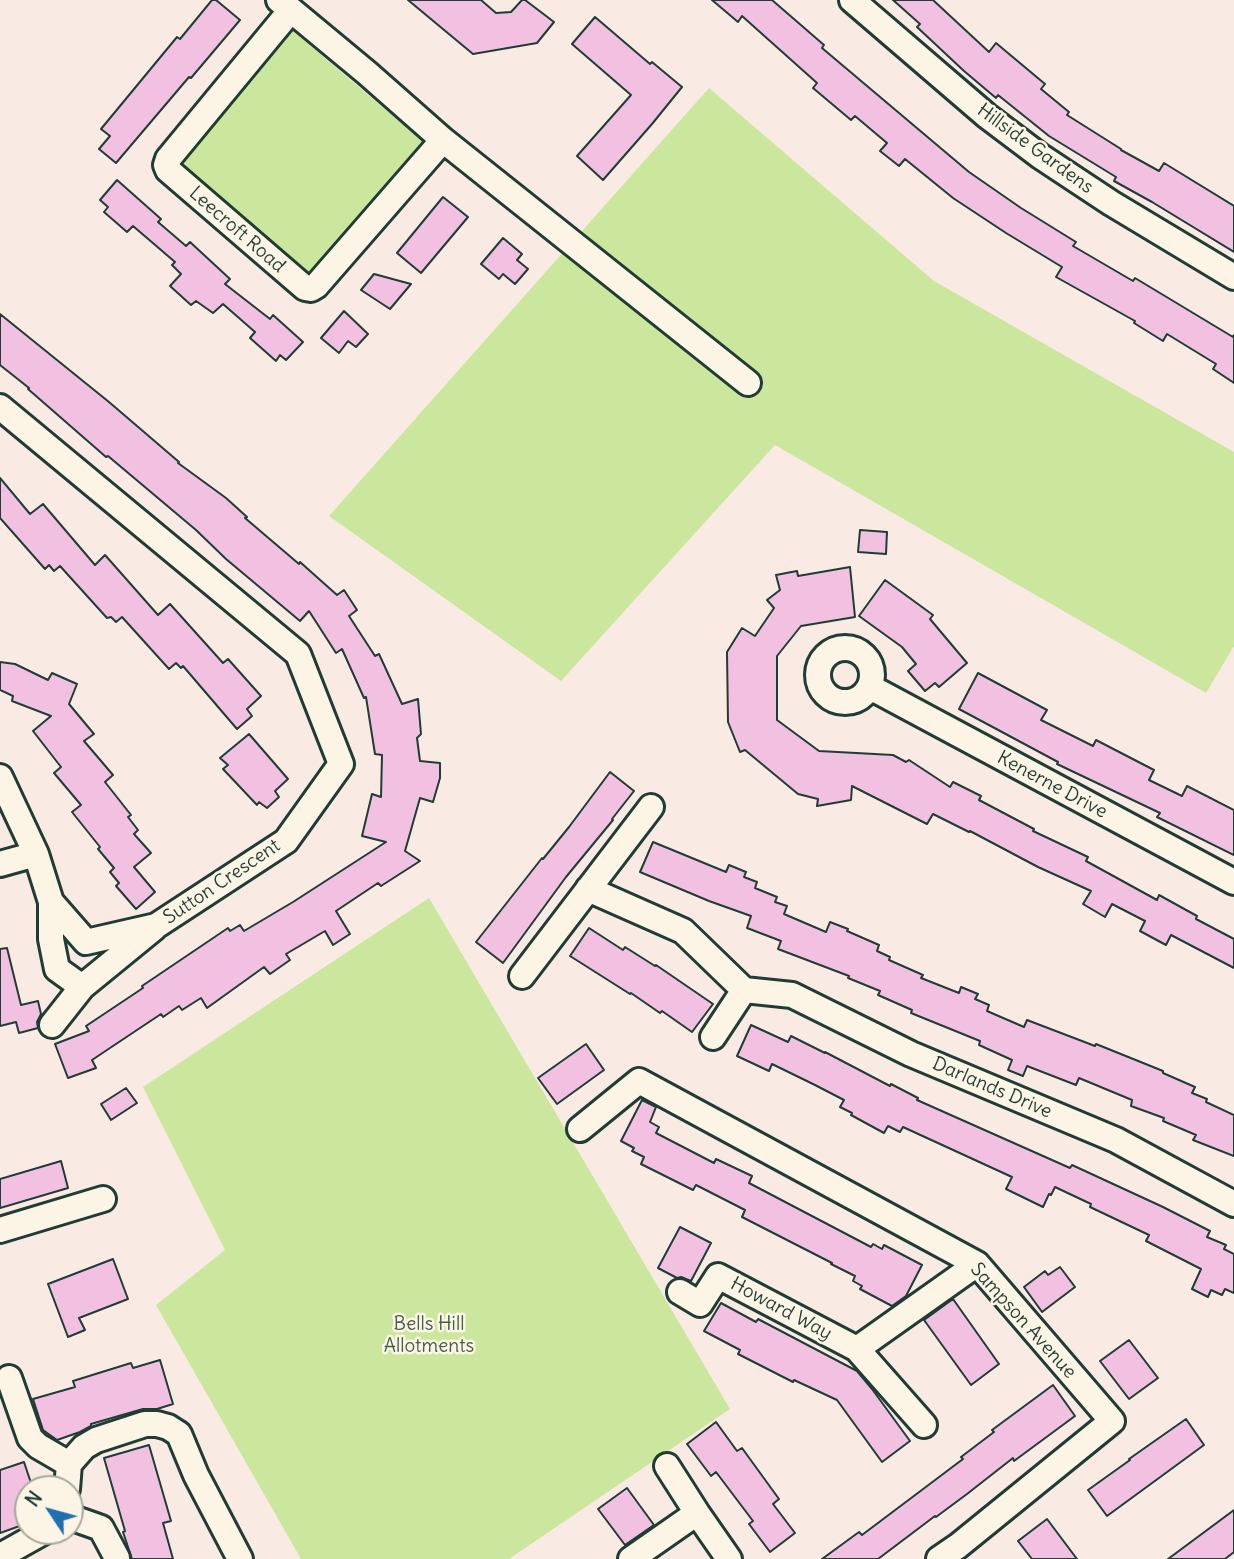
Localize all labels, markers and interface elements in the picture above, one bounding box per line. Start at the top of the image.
street label: Hillside Gardens [972,99,1098,199]
street label: Leecroft Road [184,182,290,278]
street label: Kenerne Drive [993,746,1111,824]
street label: Sutton Crescent [159,835,285,929]
street label: Darlands Drive [929,1053,1055,1123]
street label: Sampson Avenue [965,1259,1081,1383]
street label: Howard Way [726,1273,836,1345]
park label: Bells Hill Allotments [384,1314,474,1358]
north arrow [14,1475,84,1545]
text: N [20,1486,47,1511]

